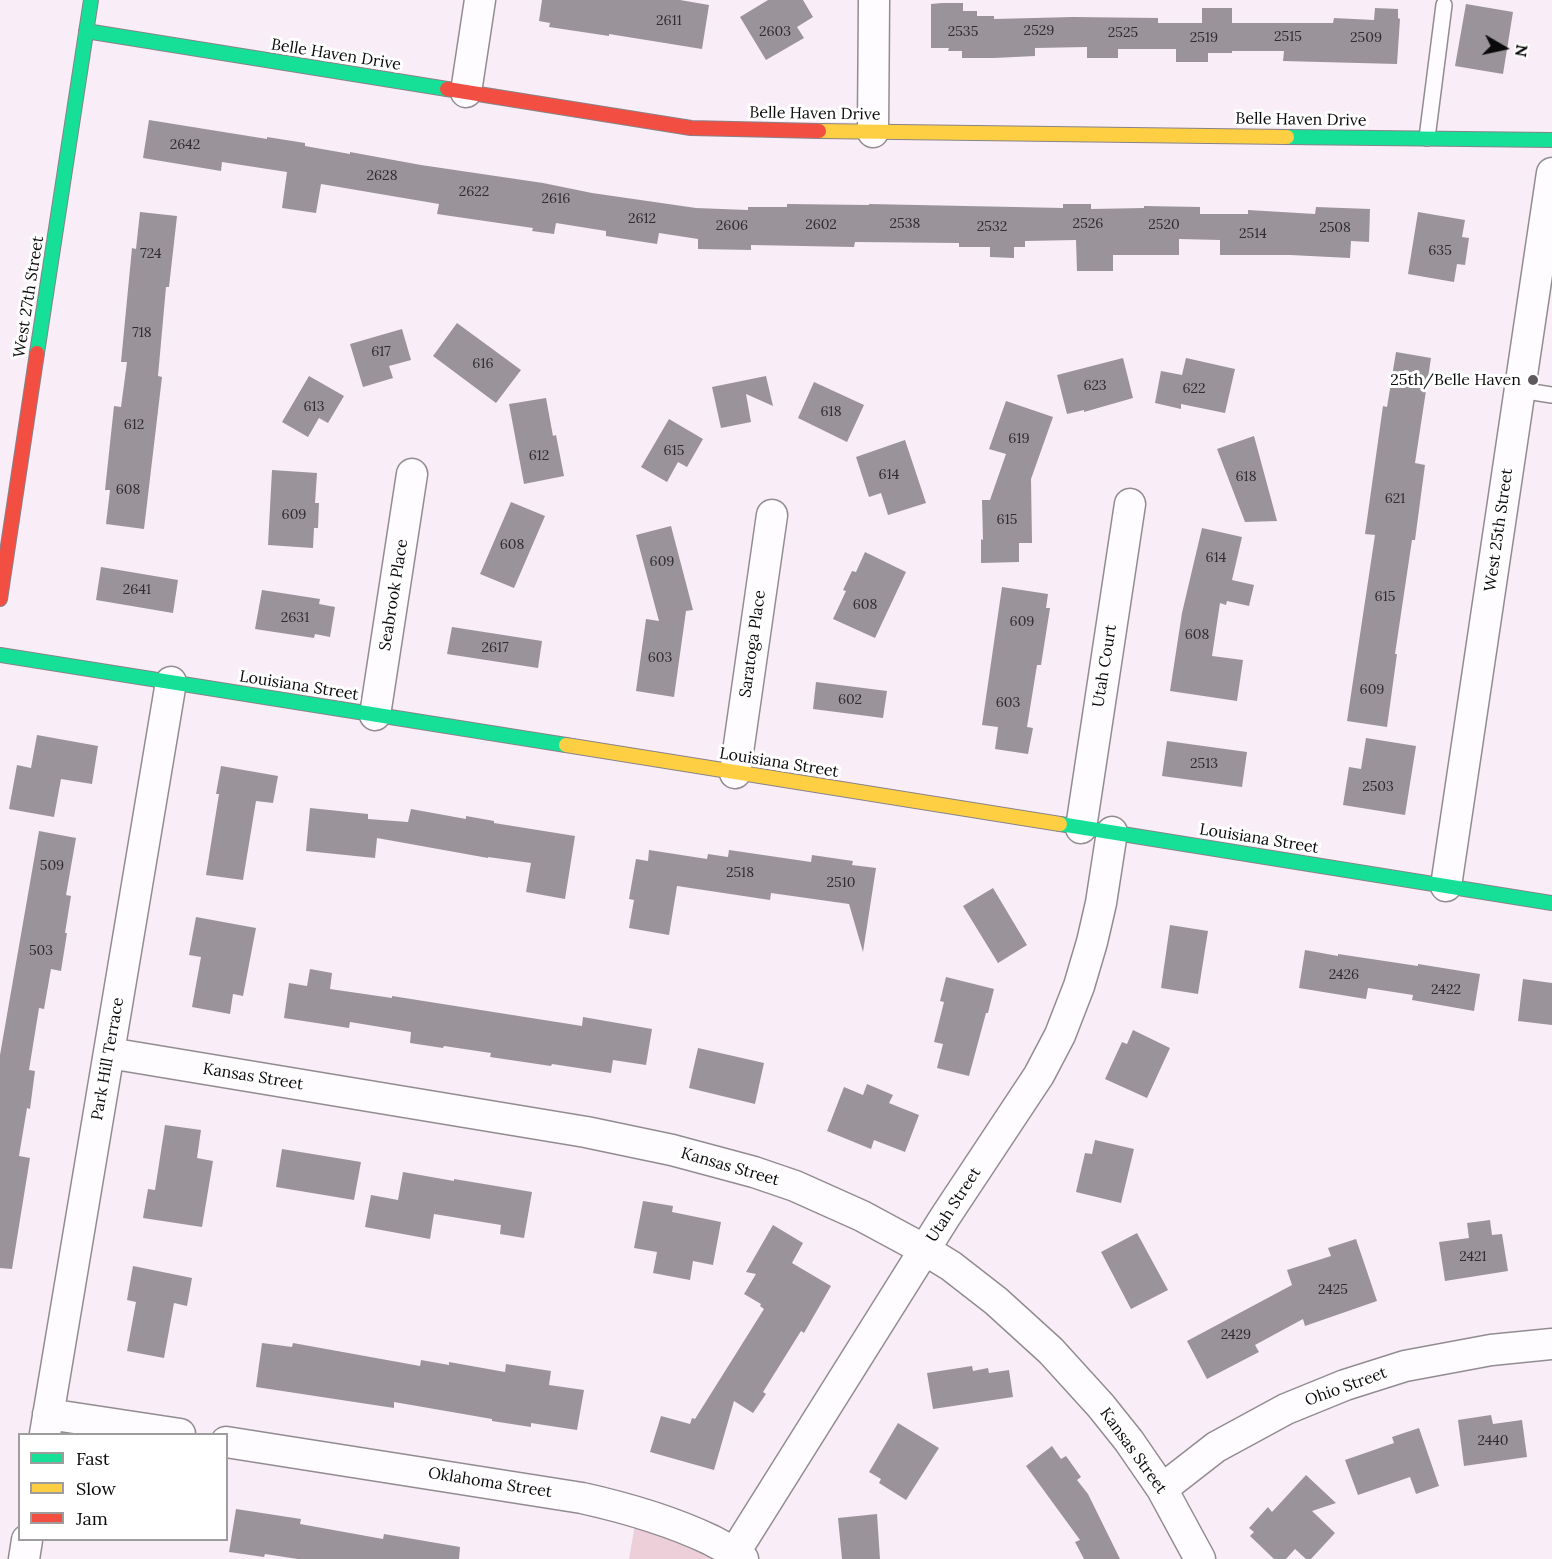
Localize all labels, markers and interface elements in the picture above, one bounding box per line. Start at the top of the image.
house number: 2611 [656,13,682,29]
north arrow [1474,18,1534,78]
house number: 2529 [1024,23,1054,39]
house number: 2603 [759,24,791,40]
house number: 2535 [948,24,978,40]
house number: 2525 [1108,25,1138,41]
house number: 2515 [1274,29,1302,45]
house number: 2519 [1190,30,1218,46]
house number: 2509 [1350,30,1382,46]
street label: Belle Haven Drive [270,35,402,75]
text: N [1511,43,1533,58]
street label: Belle Haven Drive [749,103,881,125]
street label: Belle Haven Drive [1235,109,1367,131]
house number: 2642 [170,137,200,153]
house number: 2628 [367,168,397,184]
house number: 2622 [459,184,489,200]
house number: 2616 [542,191,570,207]
house number: 2612 [628,211,656,227]
house number: 2538 [890,216,920,232]
house number: 2526 [1073,216,1103,232]
house number: 2602 [805,217,837,233]
house number: 2520 [1148,217,1180,233]
house number: 2606 [716,218,748,234]
house number: 2532 [977,219,1007,235]
house number: 2508 [1319,220,1351,236]
house number: 2514 [1239,226,1267,242]
street label: West 27th Street [10,235,48,359]
house number: 635 [1428,243,1452,259]
house number: 724 [140,246,162,262]
house number: 718 [132,325,152,341]
house number: 617 [371,344,391,360]
house number: 616 [472,356,494,372]
place label: 25th/Belle Haven [1390,370,1521,390]
marker: 25th/Belle Haven [1526,373,1540,387]
house number: 623 [1083,378,1107,394]
house number: 622 [1182,381,1206,397]
house number: 613 [304,399,324,415]
house number: 618 [820,404,842,420]
house number: 612 [124,417,144,433]
house number: 619 [1008,431,1030,447]
house number: 615 [664,443,684,459]
house number: 612 [529,448,549,464]
house number: 614 [879,467,899,483]
street label: West 25th Street [1481,467,1517,593]
house number: 618 [1235,469,1257,485]
house number: 608 [116,482,140,498]
house number: 621 [1385,491,1405,507]
house number: 609 [282,507,306,523]
house number: 615 [997,512,1017,528]
house number: 608 [500,537,524,553]
street label: Seabrook Place [376,538,412,652]
house number: 614 [1206,550,1226,566]
house number: 609 [650,554,674,570]
house number: 2641 [123,582,151,598]
street label: Saratoga Place [736,589,770,699]
house number: 615 [1375,589,1395,605]
house number: 608 [853,597,877,613]
house number: 2631 [281,610,309,626]
house number: 609 [1010,614,1034,630]
street label: Utah Court [1089,623,1121,709]
house number: 608 [1185,627,1209,643]
house number: 2617 [481,640,509,656]
house number: 603 [648,650,672,666]
street label: Louisiana Street [238,667,360,705]
house number: 609 [1360,682,1384,698]
house number: 602 [838,692,862,708]
house number: 603 [996,695,1020,711]
street label: Louisiana Street [718,744,840,782]
house number: 2513 [1190,756,1218,772]
house number: 2503 [1362,779,1394,795]
street label: Louisiana Street [1198,820,1320,858]
house number: 509 [40,858,64,874]
house number: 2518 [726,865,754,881]
house number: 2510 [827,875,855,891]
house number: 503 [29,943,53,959]
house number: 2426 [1329,967,1359,983]
house number: 2422 [1431,982,1461,998]
street label: Park Hill Terrace [88,996,128,1122]
street label: Kansas Street [201,1060,305,1094]
street label: Kansas Street [679,1144,781,1190]
street label: Utah Street [923,1164,985,1246]
house number: 2421 [1459,1249,1487,1265]
house number: 2425 [1318,1282,1348,1298]
house number: 2429 [1221,1327,1251,1343]
street label: Ohio Street [1302,1363,1390,1411]
street label: Kansas Street [1095,1404,1171,1498]
legend [18,1433,228,1541]
house number: 2440 [1477,1433,1509,1449]
text: Fast [76,1447,110,1470]
street label: Oklahoma Street [427,1464,553,1502]
text: Slow [76,1477,116,1500]
text: Jam [76,1507,108,1530]

